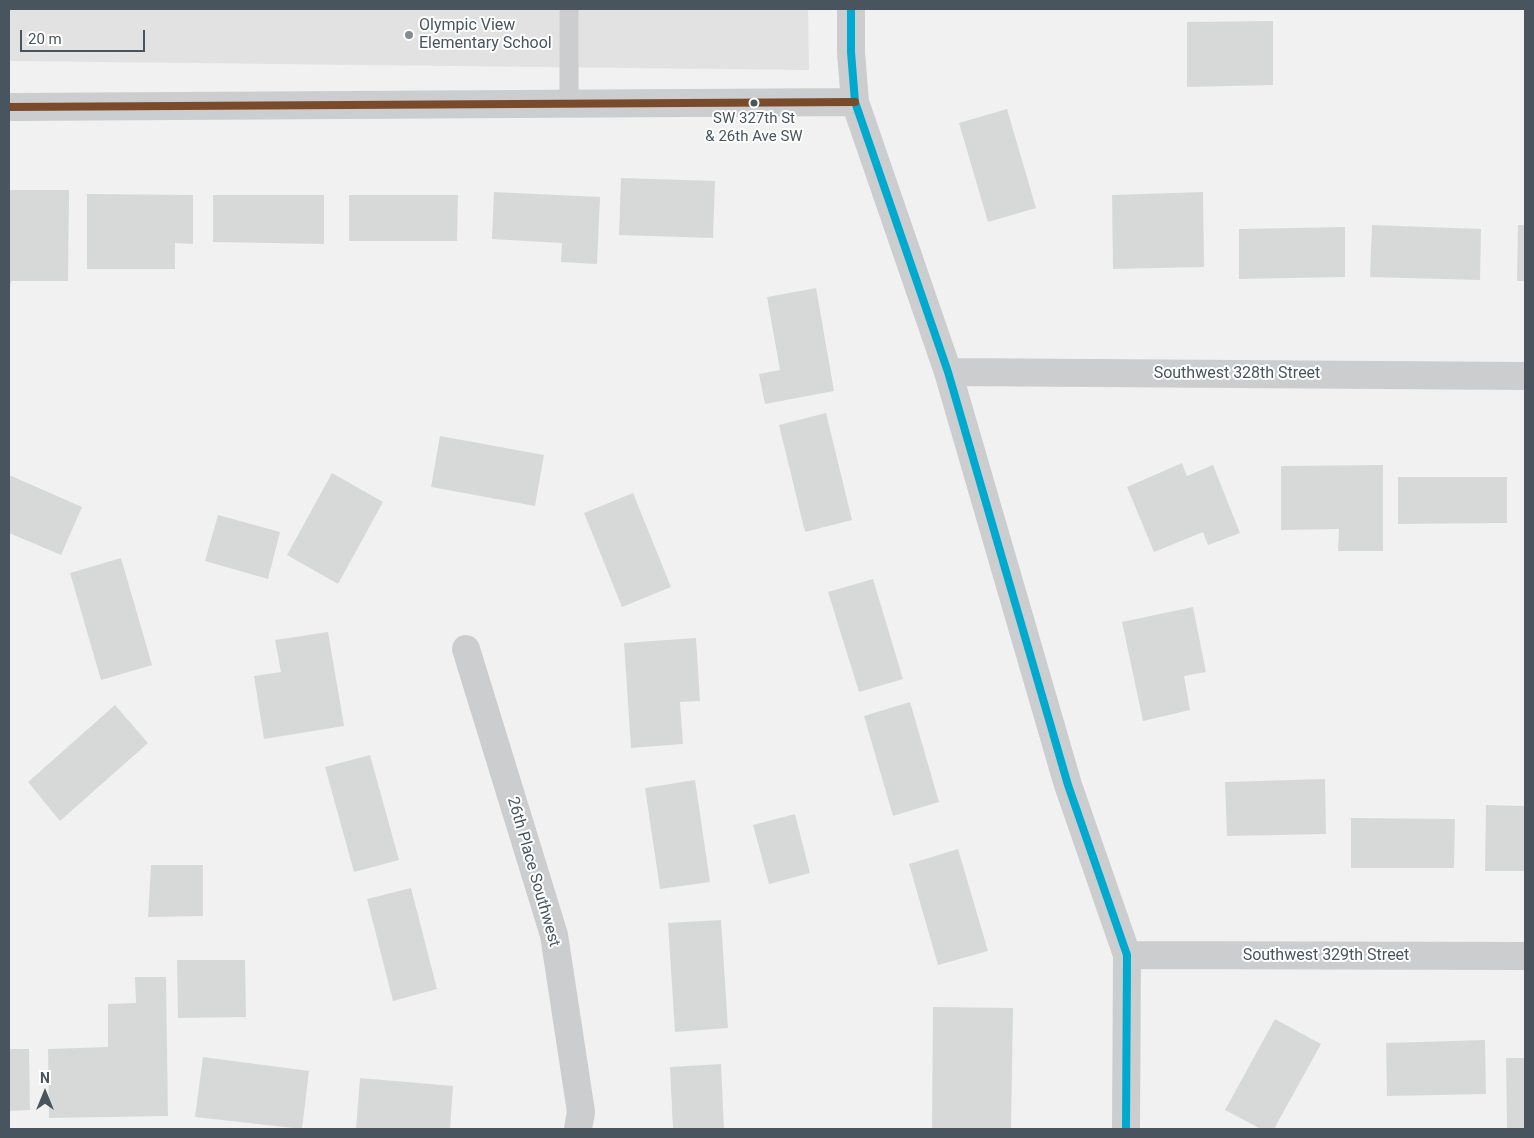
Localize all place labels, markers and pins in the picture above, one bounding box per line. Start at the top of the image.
place label: Olympic View Elementary School [419,16,552,54]
marker: Olympic View Elementary School [403,29,415,41]
marker: SW 327th St & 26th Ave SW [749,98,759,108]
place label: SW 327th St & 26th Ave SW [705,110,803,145]

